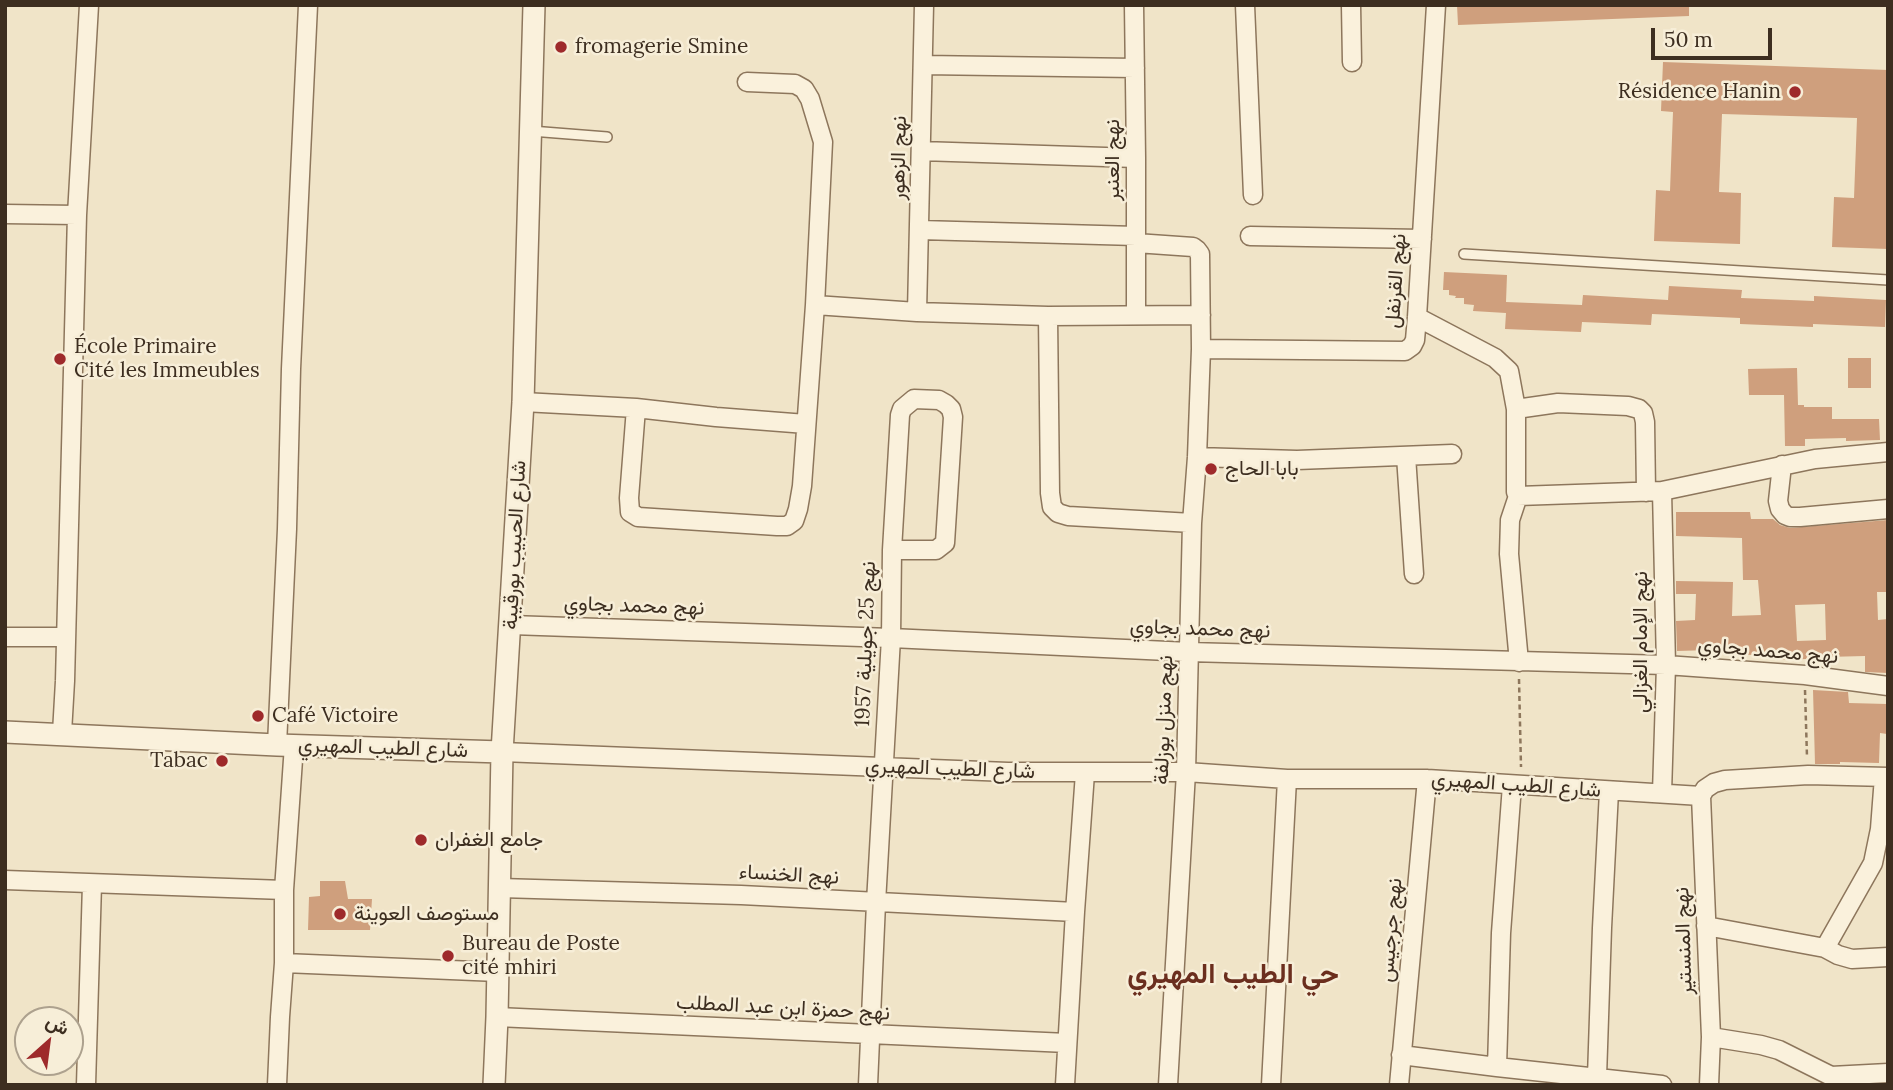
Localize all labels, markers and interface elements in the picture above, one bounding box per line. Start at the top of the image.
scale bar [1655,14,1776,58]
text: 50 m [1664,26,1713,53]
place label: fromagerie Smine [575,34,748,60]
marker: fromagerie Smine [553,39,569,55]
place label: Résidence Hanin [1618,79,1781,105]
marker: Résidence Hanin [1787,84,1803,100]
street label: نهج الزهور [886,115,912,201]
street label: نهج العنبر [1100,119,1126,201]
street label: نهج القرنفل [1380,233,1412,329]
place label: École Primaire Cité les Immeubles [74,334,260,384]
marker: École Primaire Cité les Immeubles [52,351,68,367]
place label: بابا الحاج [1225,456,1299,482]
street label: شارع الحبيب بورقيبة [498,460,532,630]
marker: بابا الحاج [1203,461,1219,477]
street label: نهج 25 جويلية 1957 [851,560,881,728]
street label: نهج الإمام الغزالي [1628,571,1654,713]
street label: نهج محمد بجاوي [563,591,705,621]
street label: نهج محمد بجاوي [1129,614,1271,644]
street label: نهج محمد بجاوي [1697,632,1839,670]
street label: نهج منزل بوزلفة [1149,655,1179,785]
place label: Café Victoire [272,703,398,729]
marker: Café Victoire [250,708,266,724]
street label: شارع الطيب المهيري [298,732,468,764]
place label: Tabac [150,748,208,774]
marker: Tabac [214,753,230,769]
street label: شارع الطيب المهيري [865,753,1035,785]
street label: شارع الطيب المهيري [1430,766,1602,804]
place label: جامع الغفران [435,827,543,853]
marker: جامع الغفران [413,832,429,848]
street label: نهج الخنساء [738,860,840,890]
street label: نهج جرجيس [1374,877,1408,983]
street label: نهج المنستير [1670,887,1698,995]
place label: مستوصف العوينة [354,901,499,927]
marker: مستوصف العوينة [332,906,348,922]
place label: Bureau de Poste cité mhiri [462,931,620,981]
marker: Bureau de Poste cité mhiri [440,948,456,964]
district label: حي الطيب المهيري [1127,958,1339,992]
street label: نهج حمزة ابن عبد المطلب [675,990,891,1026]
north arrow [14,1006,84,1076]
text: ش [42,1008,74,1040]

